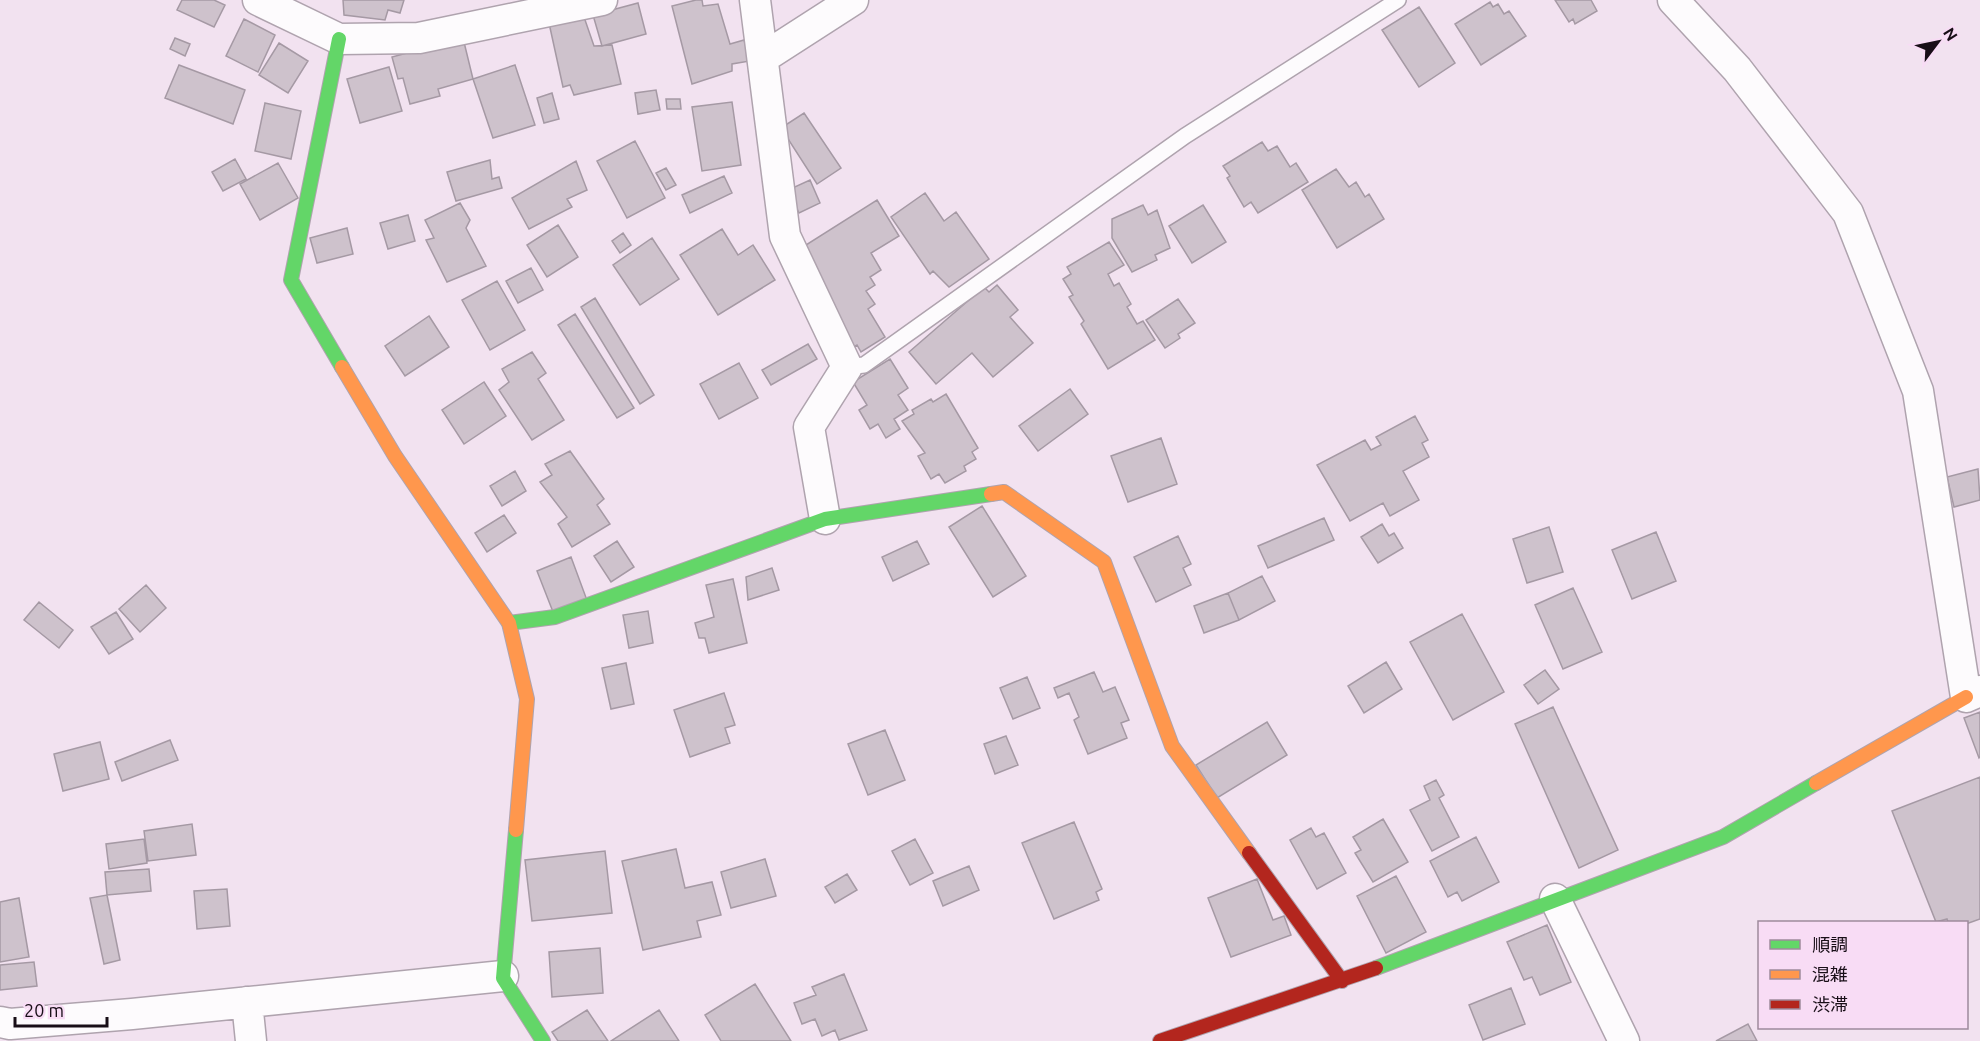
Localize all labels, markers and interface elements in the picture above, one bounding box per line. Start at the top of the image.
north arrow [1908,12,1968,72]
text: N [1940,24,1962,44]
legend [1758,921,1968,1029]
text: 順調 [1812,934,1848,954]
text: 混雑 [1812,964,1848,984]
scale bar [15,990,106,1028]
text: 渋滞 [1812,994,1848,1014]
text: 20 m [24,1000,64,1020]

